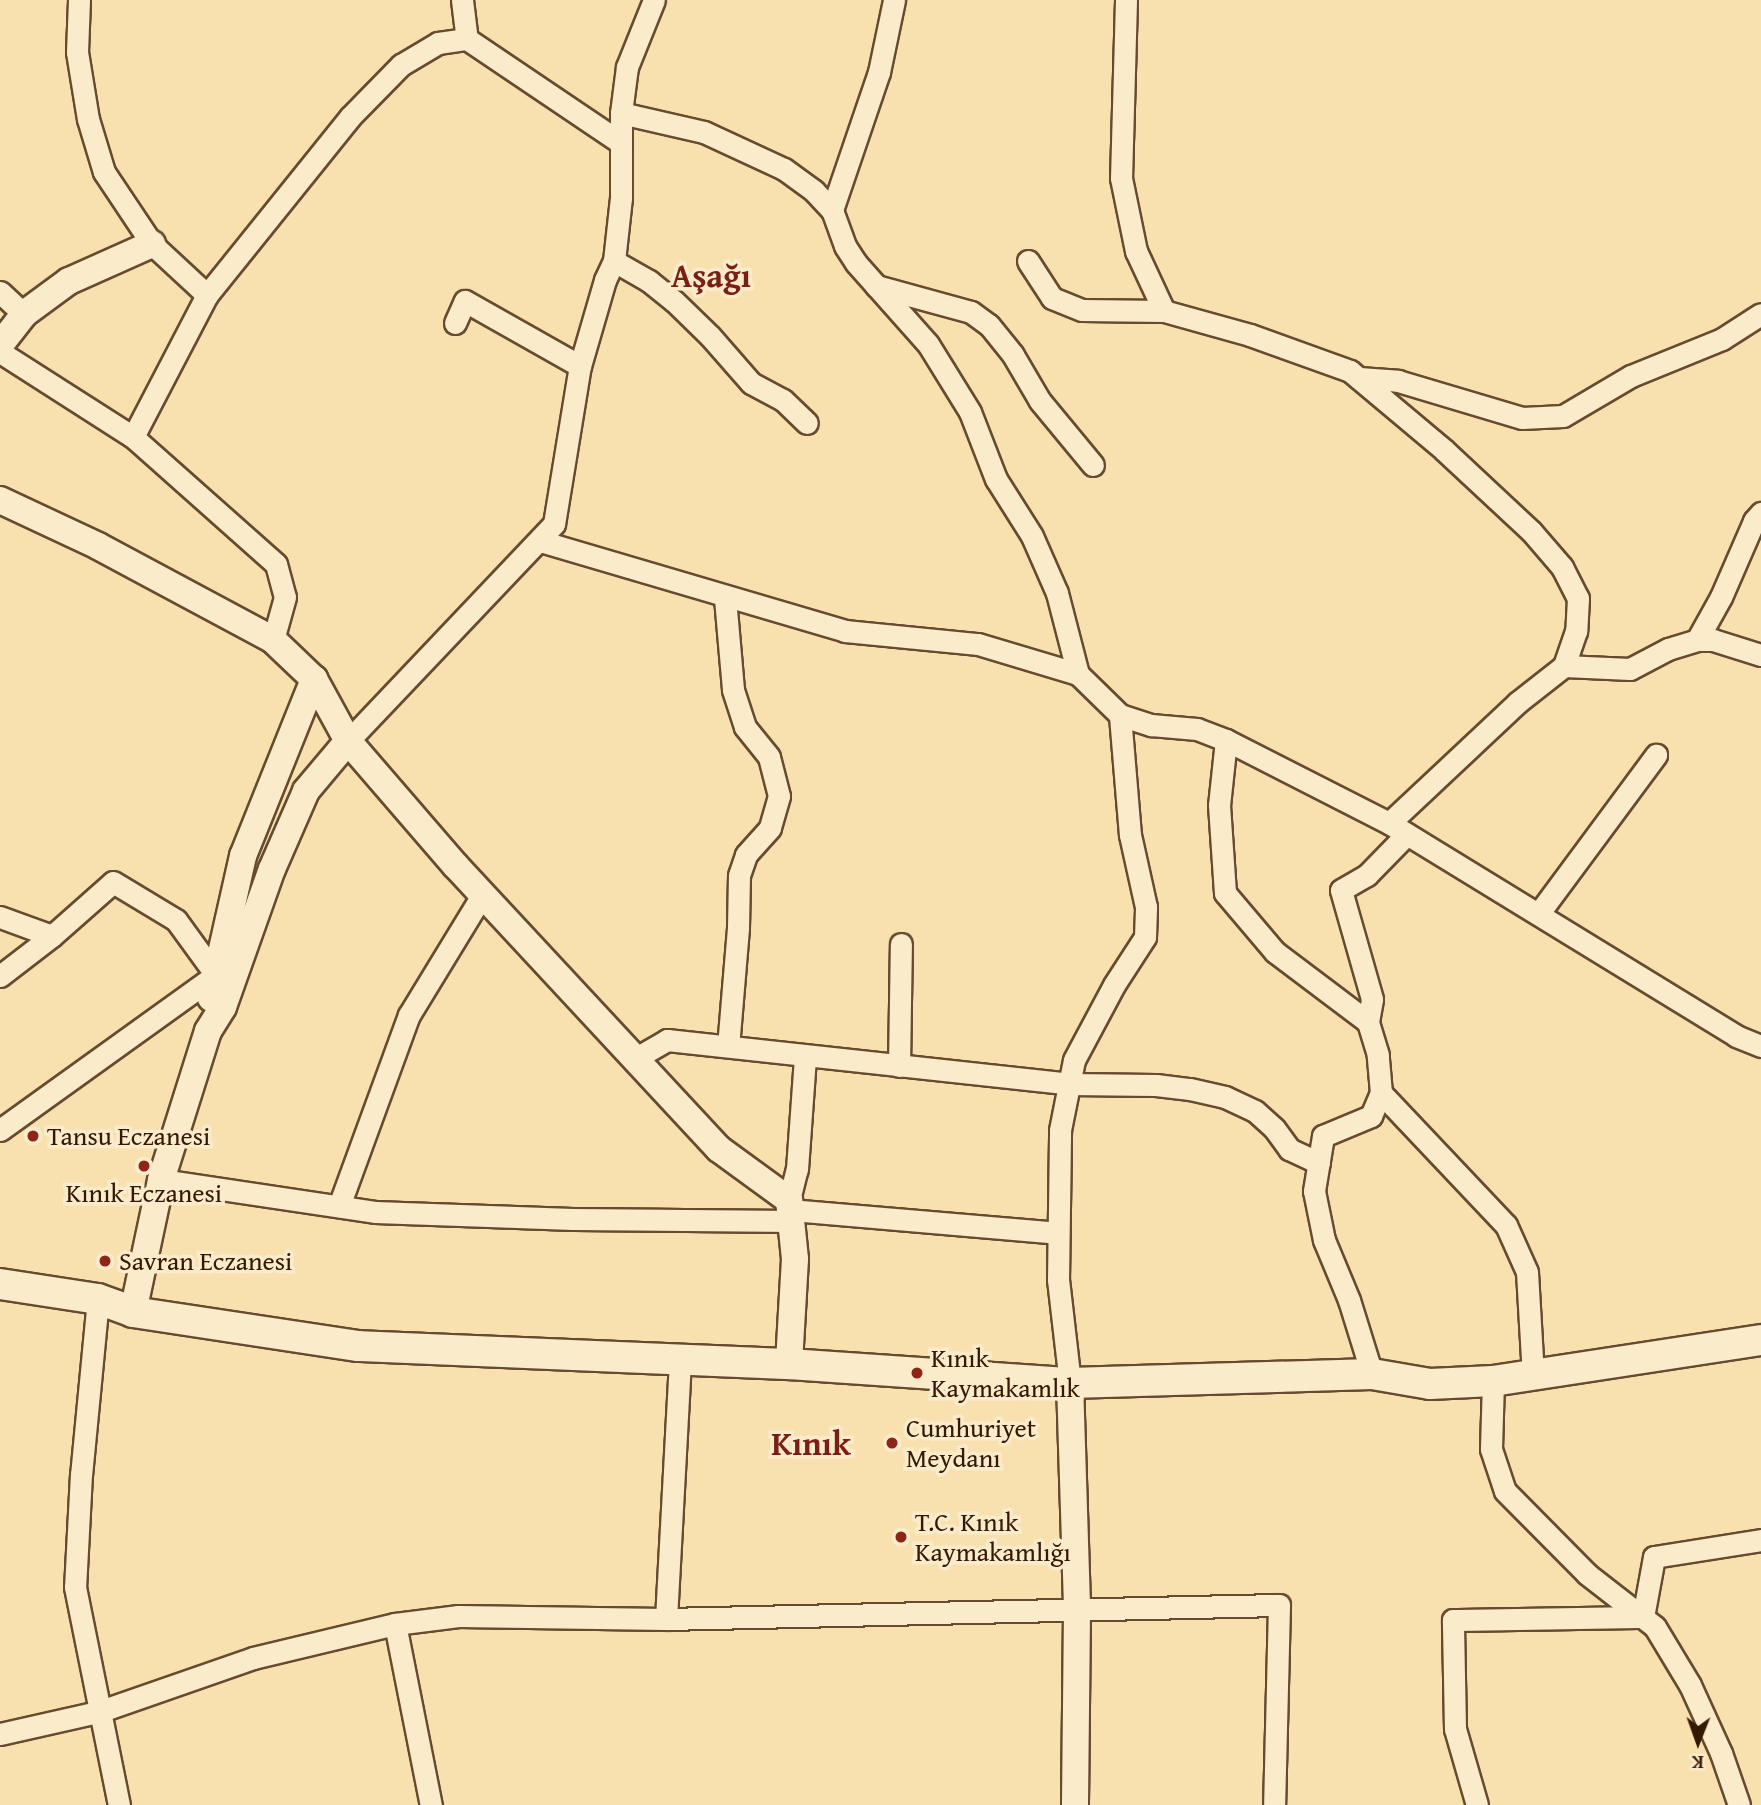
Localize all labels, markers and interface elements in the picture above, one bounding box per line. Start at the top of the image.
district label: Aşağı [671,256,751,296]
place label: Tansu Eczanesi [47,1120,210,1152]
marker: Tansu Eczanesi [25,1128,41,1144]
marker: Kınık Eczanesi [136,1158,152,1174]
place label: Kınık Eczanesi [66,1177,222,1209]
place label: Savran Eczanesi [119,1245,292,1277]
marker: Savran Eczanesi [97,1253,113,1269]
place label: Kınık Kaymakamlık [931,1342,1080,1404]
marker: Kınık Kaymakamlık [909,1365,925,1381]
place label: Cumhuriyet Meydanı [906,1412,1036,1474]
district label: Kınık [771,1424,851,1464]
marker: Cumhuriyet Meydanı [884,1435,900,1451]
place label: T.C. Kınık Kaymakamlığı [915,1506,1071,1568]
marker: T.C. Kınık Kaymakamlığı [893,1529,909,1545]
north arrow [1663,1707,1733,1777]
text: K [1691,1749,1704,1777]

